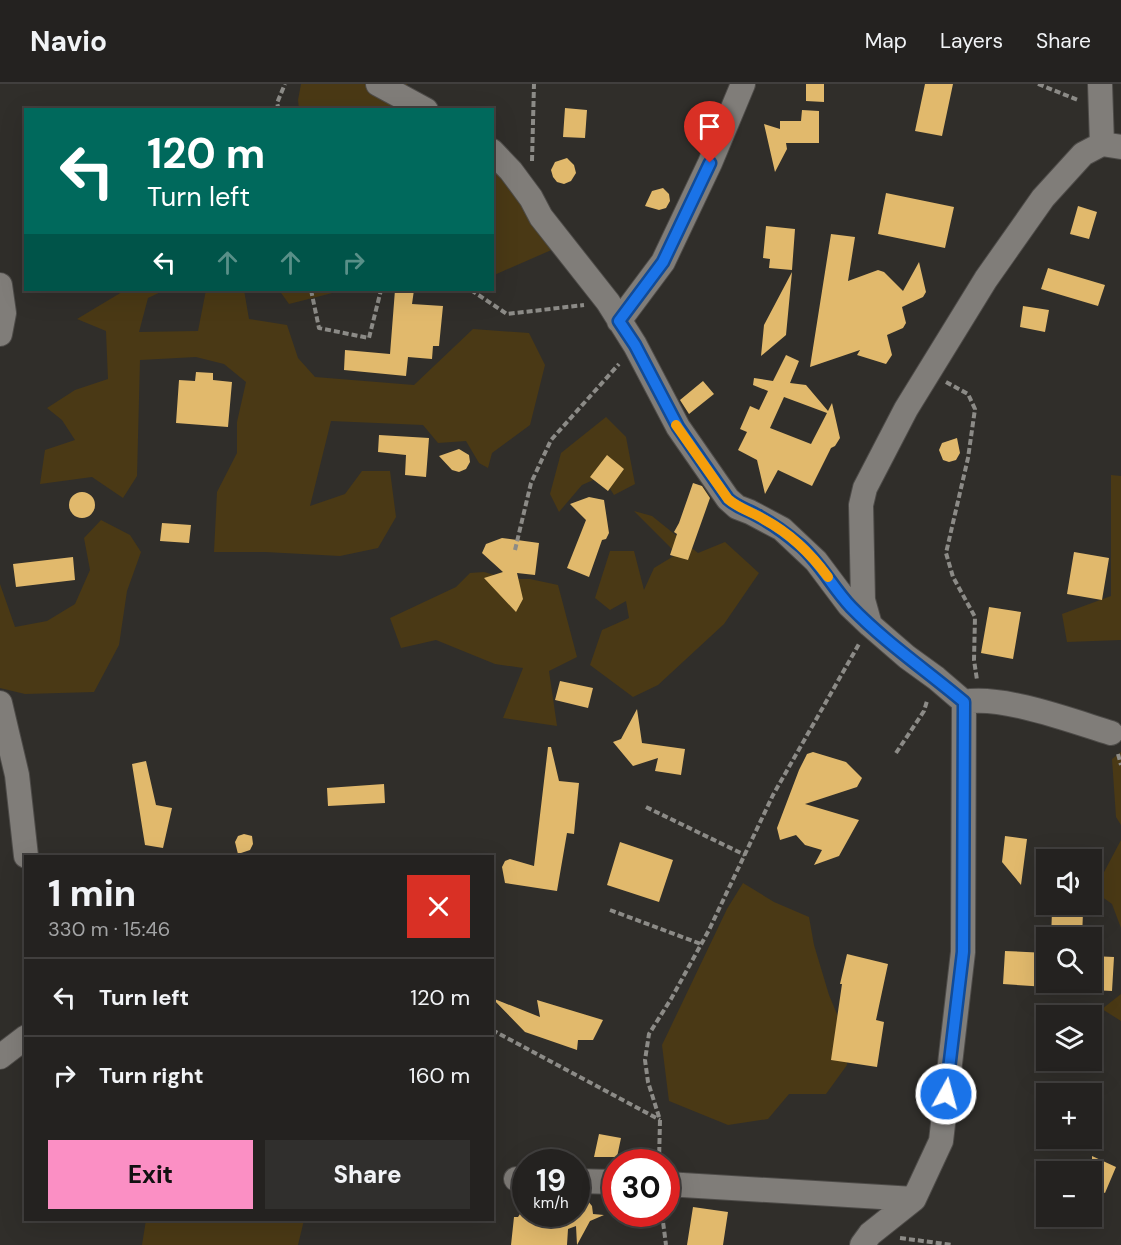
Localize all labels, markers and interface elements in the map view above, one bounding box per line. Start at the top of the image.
text: Navio [30,23,107,60]
text: Map [865,27,907,55]
text: Layers [940,27,1003,55]
text: Share [1036,27,1091,55]
pin [684,101,735,163]
icon: arrive [693,110,726,143]
text: 120 m [147,126,265,181]
icon: left [48,132,126,210]
text: Turn left [147,179,250,214]
icon: left [148,246,181,279]
icon: ahead [211,246,244,279]
icon: ahead [274,246,307,279]
icon: right [337,246,370,279]
map controls [1036,849,1102,1227]
button: sound [1036,849,1102,915]
text: 1 min [48,870,136,917]
button: close [407,875,470,938]
text: 330 m · 15:46 [48,916,170,942]
button: search [1036,927,1102,993]
icon: left [48,981,81,1014]
text: Turn left [99,983,189,1012]
text: 120 m [410,983,470,1012]
button: layers [1036,1005,1102,1071]
icon: right [48,1059,81,1092]
text: Turn right [99,1061,204,1090]
text: 160 m [409,1061,470,1090]
position arrow [914,1062,978,1126]
button: + [1036,1083,1102,1149]
button: Exit [48,1140,253,1209]
button: Share [265,1140,470,1209]
speed limit sign: 30 [602,1149,680,1227]
text: 19 [536,1161,566,1200]
button: − [1036,1161,1102,1227]
text: km/h [533,1193,569,1213]

